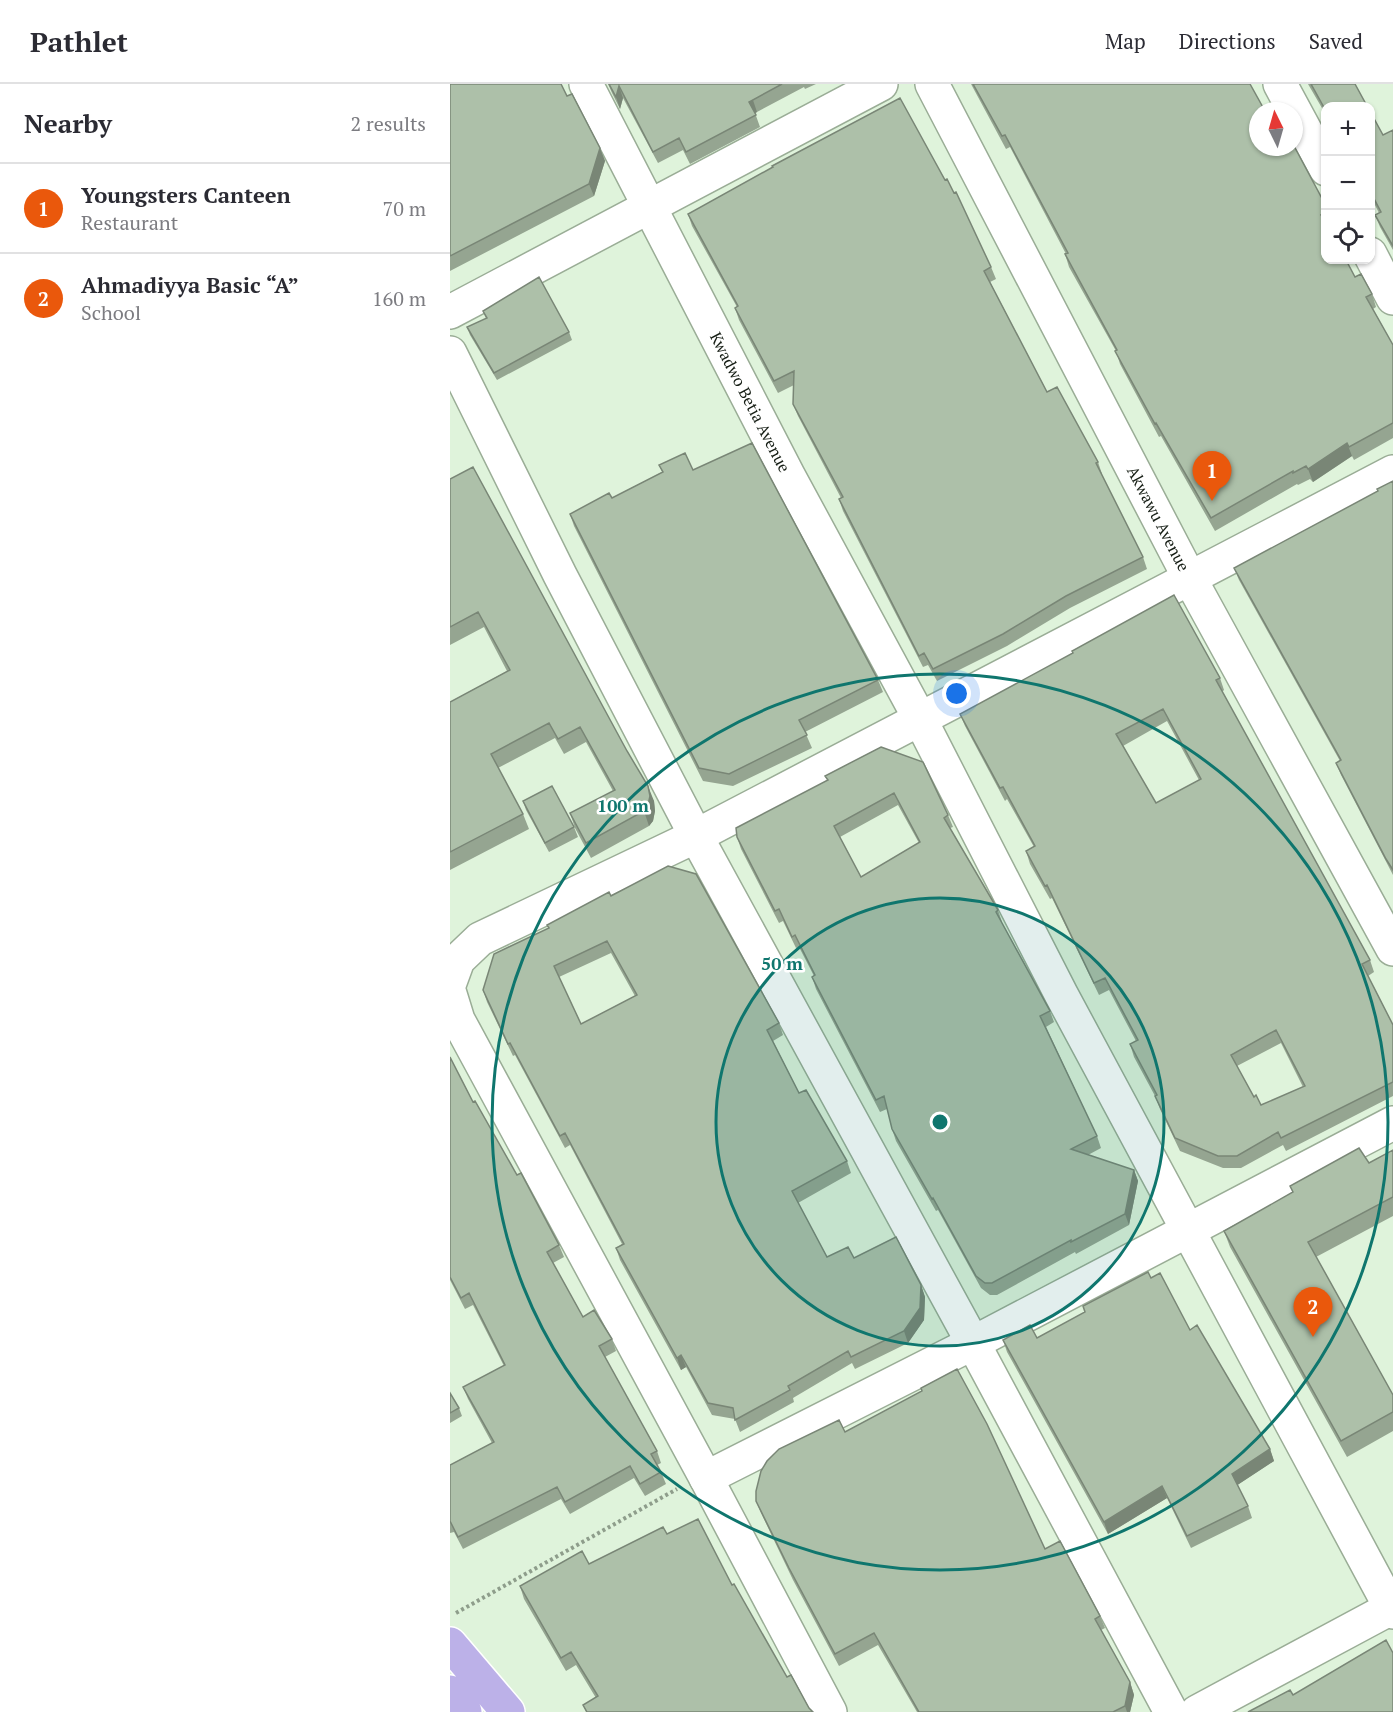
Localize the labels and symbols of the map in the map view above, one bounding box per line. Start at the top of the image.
north arrow [1249,102,1303,156]
street label: Kwadwo Betia Avenue [705,328,796,476]
pin: 1 [1192,452,1232,501]
street label: Akwawu Avenue [1122,462,1195,575]
your location [942,679,971,708]
text: 100 m [597,793,649,817]
text: 50 m [761,951,803,975]
centre of rings [930,1112,950,1132]
pin: 2 [1294,1288,1332,1337]

